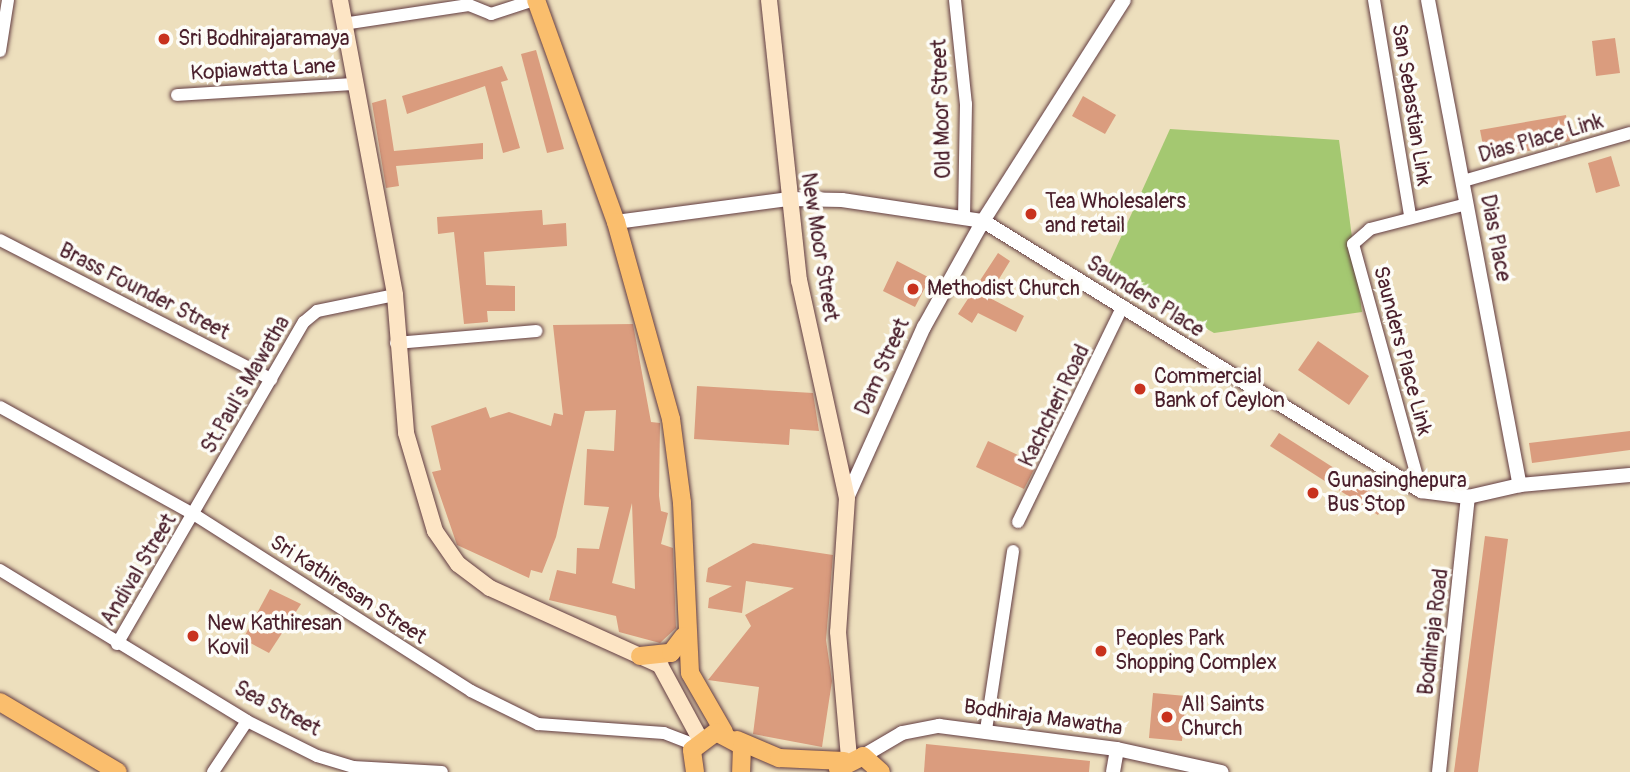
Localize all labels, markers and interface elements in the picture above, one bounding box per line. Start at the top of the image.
street label: San Sebastian Link [1386,22,1436,188]
place label: Sri Bodhirajaramaya [178,26,350,52]
marker: Sri Bodhirajaramaya [156,31,172,47]
street label: Old Moor Street [927,39,957,179]
street label: Kopiawatta Lane [190,54,336,86]
street label: Dias Place Link [1476,109,1606,169]
street label: New Moor Street [795,171,843,323]
place label: Tea Wholesalers and retail [1045,189,1186,239]
street label: Dias Place [1474,192,1516,284]
marker: Tea Wholesalers and retail [1023,206,1039,222]
street label: Brass Founder Street [55,238,233,346]
street label: Saunders Place [1082,251,1208,343]
street label: Saunders Place Link [1367,264,1437,438]
place label: Methodist Church [927,276,1080,302]
marker: Methodist Church [905,281,921,297]
street label: St.Paul's Mawatha [196,312,296,458]
street label: Dam Street [851,315,915,419]
street label: Kachcheri Road [1015,341,1095,471]
place label: Commercial Bank of Ceylon [1154,364,1285,414]
marker: Commercial Bank of Ceylon [1132,381,1148,397]
place label: Gunasinghepura Bus Stop [1327,468,1467,518]
marker: Gunasinghepura Bus Stop [1305,485,1321,501]
street label: Andival Street [96,510,182,630]
street label: Sri Kathiresan Street [265,530,431,650]
street label: Bodhiraja Road [1414,567,1454,697]
place label: New Kathiresan Kovil [207,611,342,661]
place label: Peoples Park Shopping Complex [1115,626,1277,676]
marker: New Kathiresan Kovil [185,628,201,644]
marker: Peoples Park Shopping Complex [1093,643,1109,659]
street label: Sea Street [230,676,324,742]
place label: All Saints Church [1181,692,1264,742]
street label: Bodhiraja Mawatha [962,694,1124,742]
marker: All Saints Church [1159,709,1175,725]

